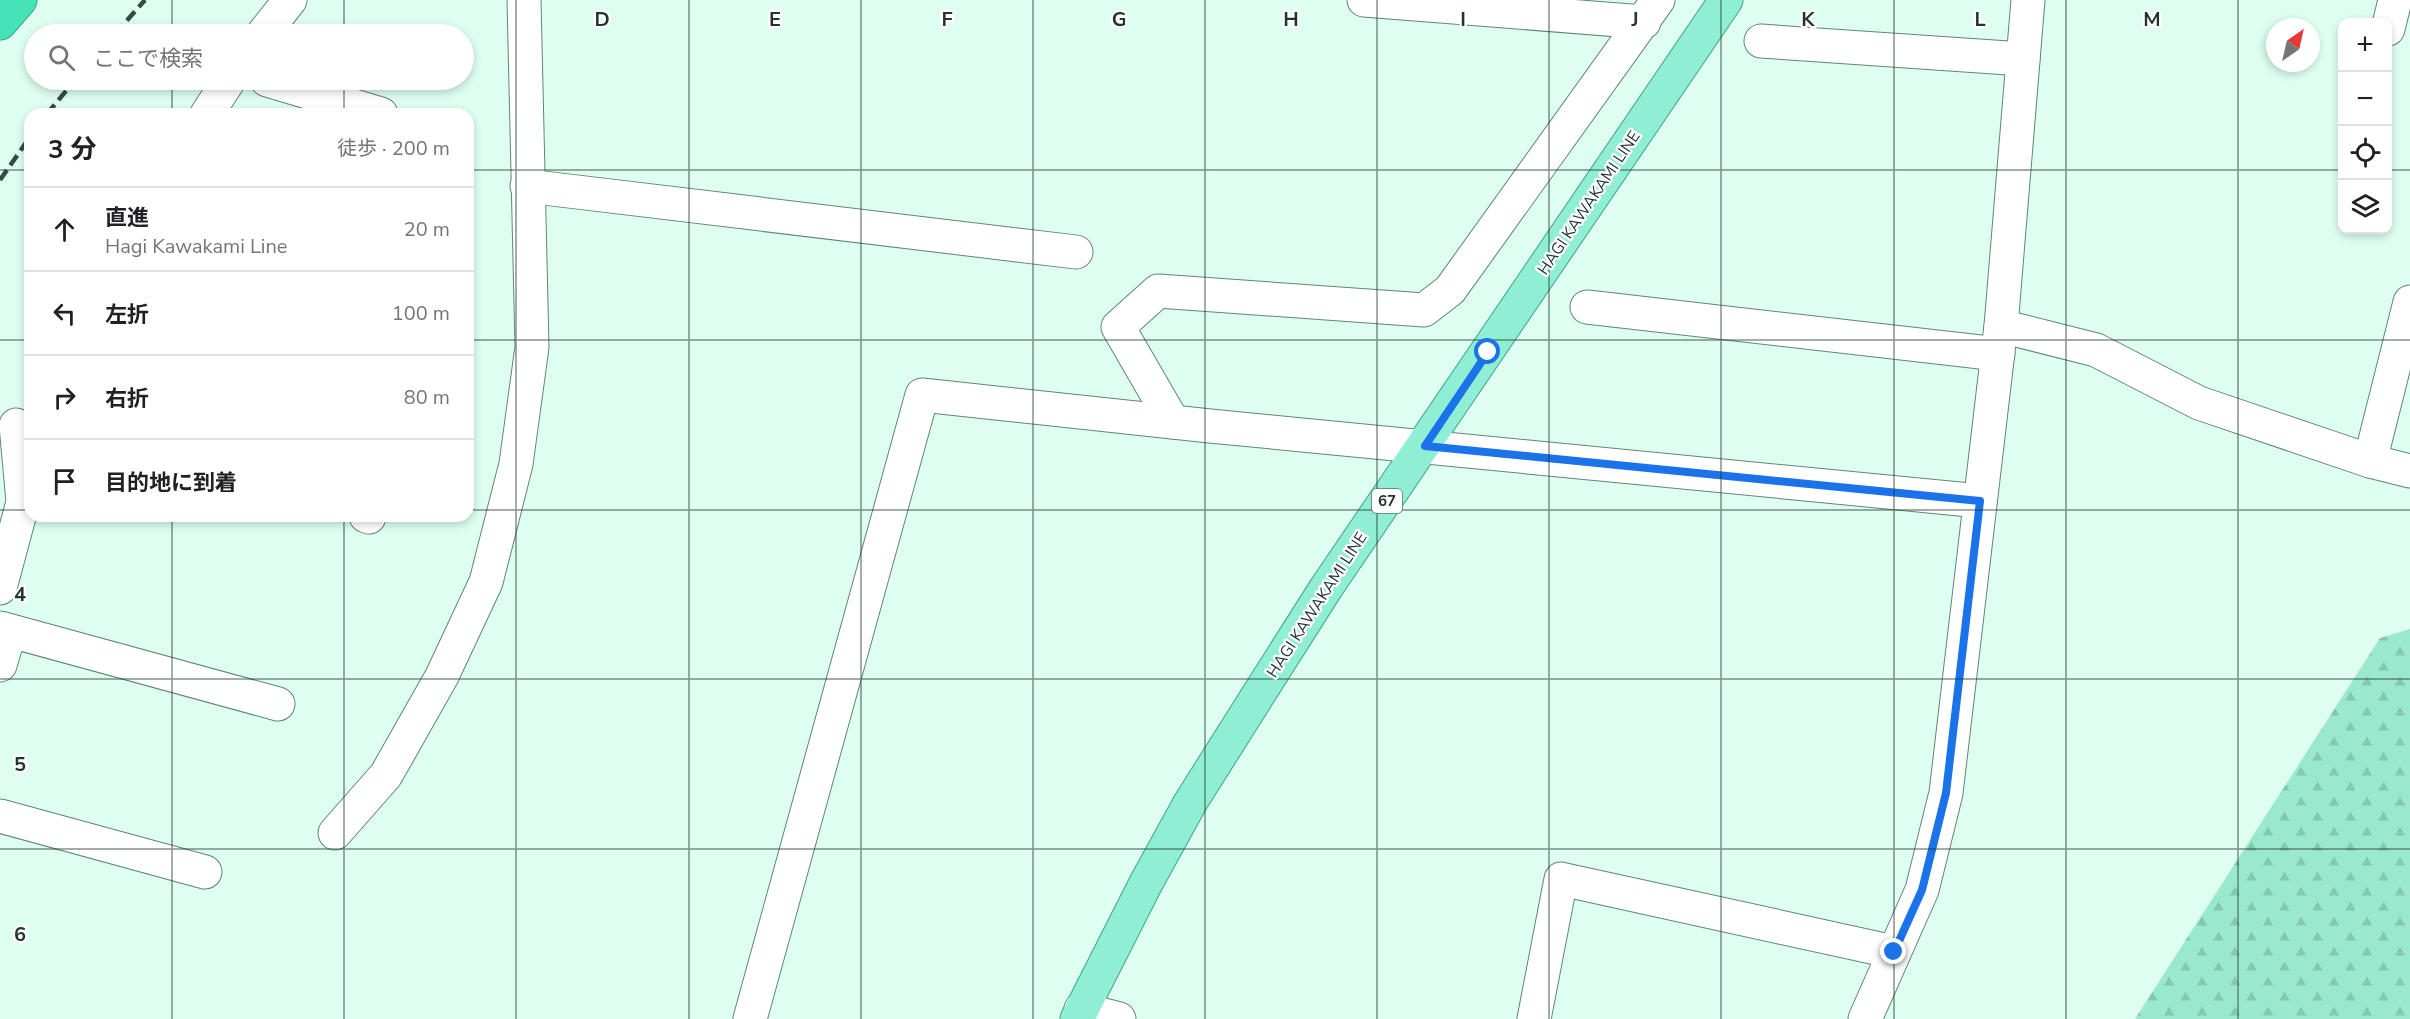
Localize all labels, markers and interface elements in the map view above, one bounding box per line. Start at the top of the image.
text: D [594,6,610,33]
text: E [769,6,781,33]
text: F [941,6,953,33]
text: G [1112,6,1126,33]
text: H [1283,6,1299,33]
text: I [1460,6,1466,33]
text: J [1630,6,1639,33]
text: K [1801,6,1815,33]
text: L [1974,6,1986,33]
text: M [2143,6,2161,33]
north arrow [2266,18,2320,72]
map controls [2338,18,2392,234]
button: + [2338,18,2392,72]
search box [24,24,474,90]
icon: search [45,41,78,74]
text: ここで検索 [93,44,203,74]
button: − [2338,72,2392,126]
button: locate [2338,126,2392,180]
street label: HAGI KAWAKAMI LINE [1533,127,1645,279]
text: 3 分 [48,132,97,167]
text: 徒歩 · 200 m [337,135,450,162]
button: layers [2338,180,2392,234]
text: 直進 [105,203,149,233]
icon: ahead [48,213,81,246]
text: 20 m [404,216,450,243]
text: Hagi Kawakami Line [105,233,287,260]
icon: left [48,297,81,330]
text: 左折 [105,300,149,330]
text: 100 m [392,300,450,327]
route start [1474,338,1500,364]
icon: right [48,381,81,414]
text: 右折 [105,384,149,414]
text: 80 m [404,384,450,411]
icon: arrive [48,465,81,498]
text: 目的地に到着 [105,468,237,498]
road number: 67 [1372,489,1402,513]
street label: HAGI KAWAKAMI LINE [1262,528,1372,682]
text: 4 [14,581,26,608]
text: 5 [14,751,26,778]
text: 6 [14,921,26,948]
route end [1880,938,1906,964]

